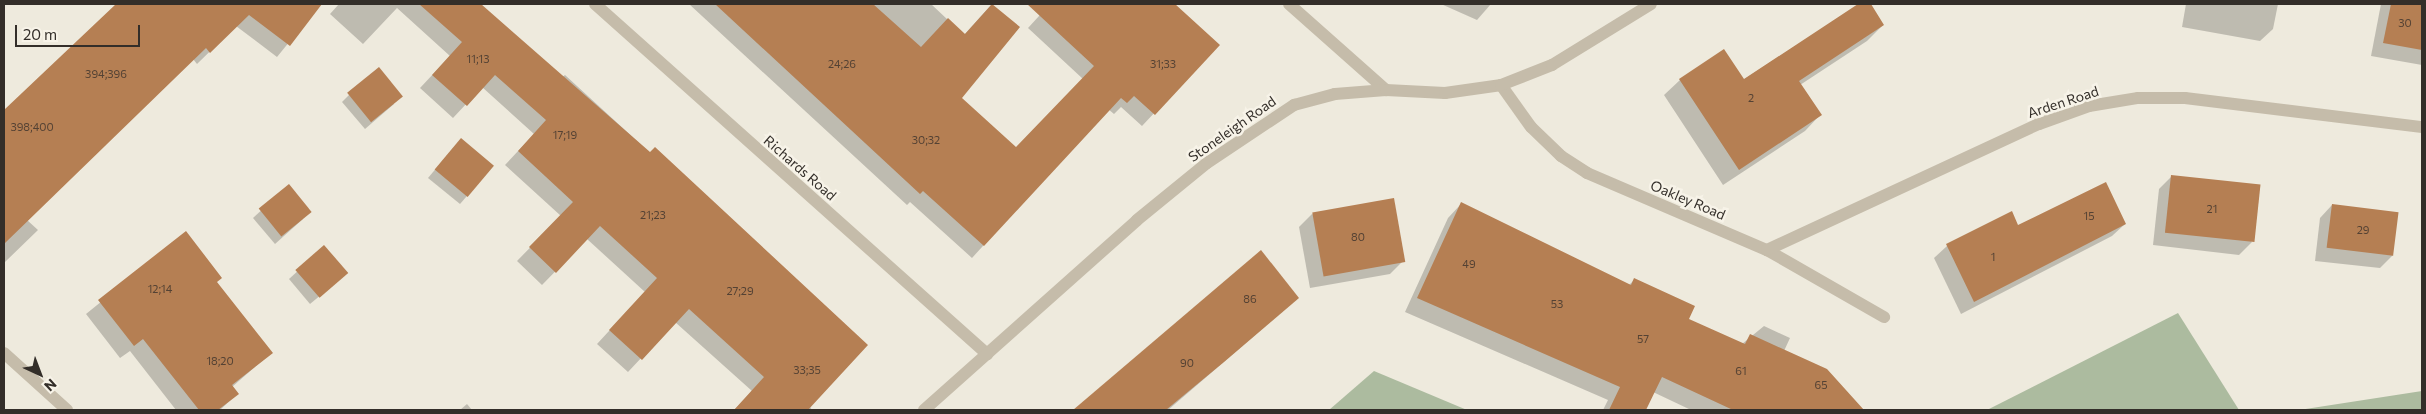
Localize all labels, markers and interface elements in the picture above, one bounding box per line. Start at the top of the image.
scale bar [18,15,142,47]
house number: 30 [2398,16,2412,30]
text: 20 m [23,25,57,43]
house number: 11;13 [467,52,489,66]
house number: 24;26 [828,57,856,71]
house number: 31;33 [1150,57,1176,71]
house number: 394;396 [85,67,127,81]
street label: Arden Road [2025,83,2101,121]
house number: 2 [1748,91,1754,105]
street label: Stoneleigh Road [1185,93,1279,165]
house number: 398;400 [10,120,54,134]
house number: 17;19 [553,128,577,142]
street label: Richards Road [760,132,840,204]
house number: 30;32 [912,133,940,147]
street label: Oakley Road [1648,177,1728,223]
house number: 21 [2207,202,2217,216]
house number: 21;23 [640,208,666,222]
house number: 15 [2083,209,2095,223]
house number: 29 [2357,223,2369,237]
house number: 80 [1351,230,1365,244]
house number: 1 [1991,250,1995,264]
house number: 49 [1462,257,1476,271]
house number: 12;14 [148,282,172,296]
house number: 27;29 [726,284,754,298]
house number: 86 [1243,292,1257,306]
house number: 53 [1551,297,1563,311]
house number: 57 [1637,332,1649,346]
north arrow [15,349,65,399]
house number: 18;20 [206,354,234,368]
house number: 90 [1180,356,1194,370]
house number: 33;35 [793,363,821,377]
house number: 61 [1735,364,1747,378]
text: N [41,376,60,395]
house number: 65 [1815,378,1827,392]

